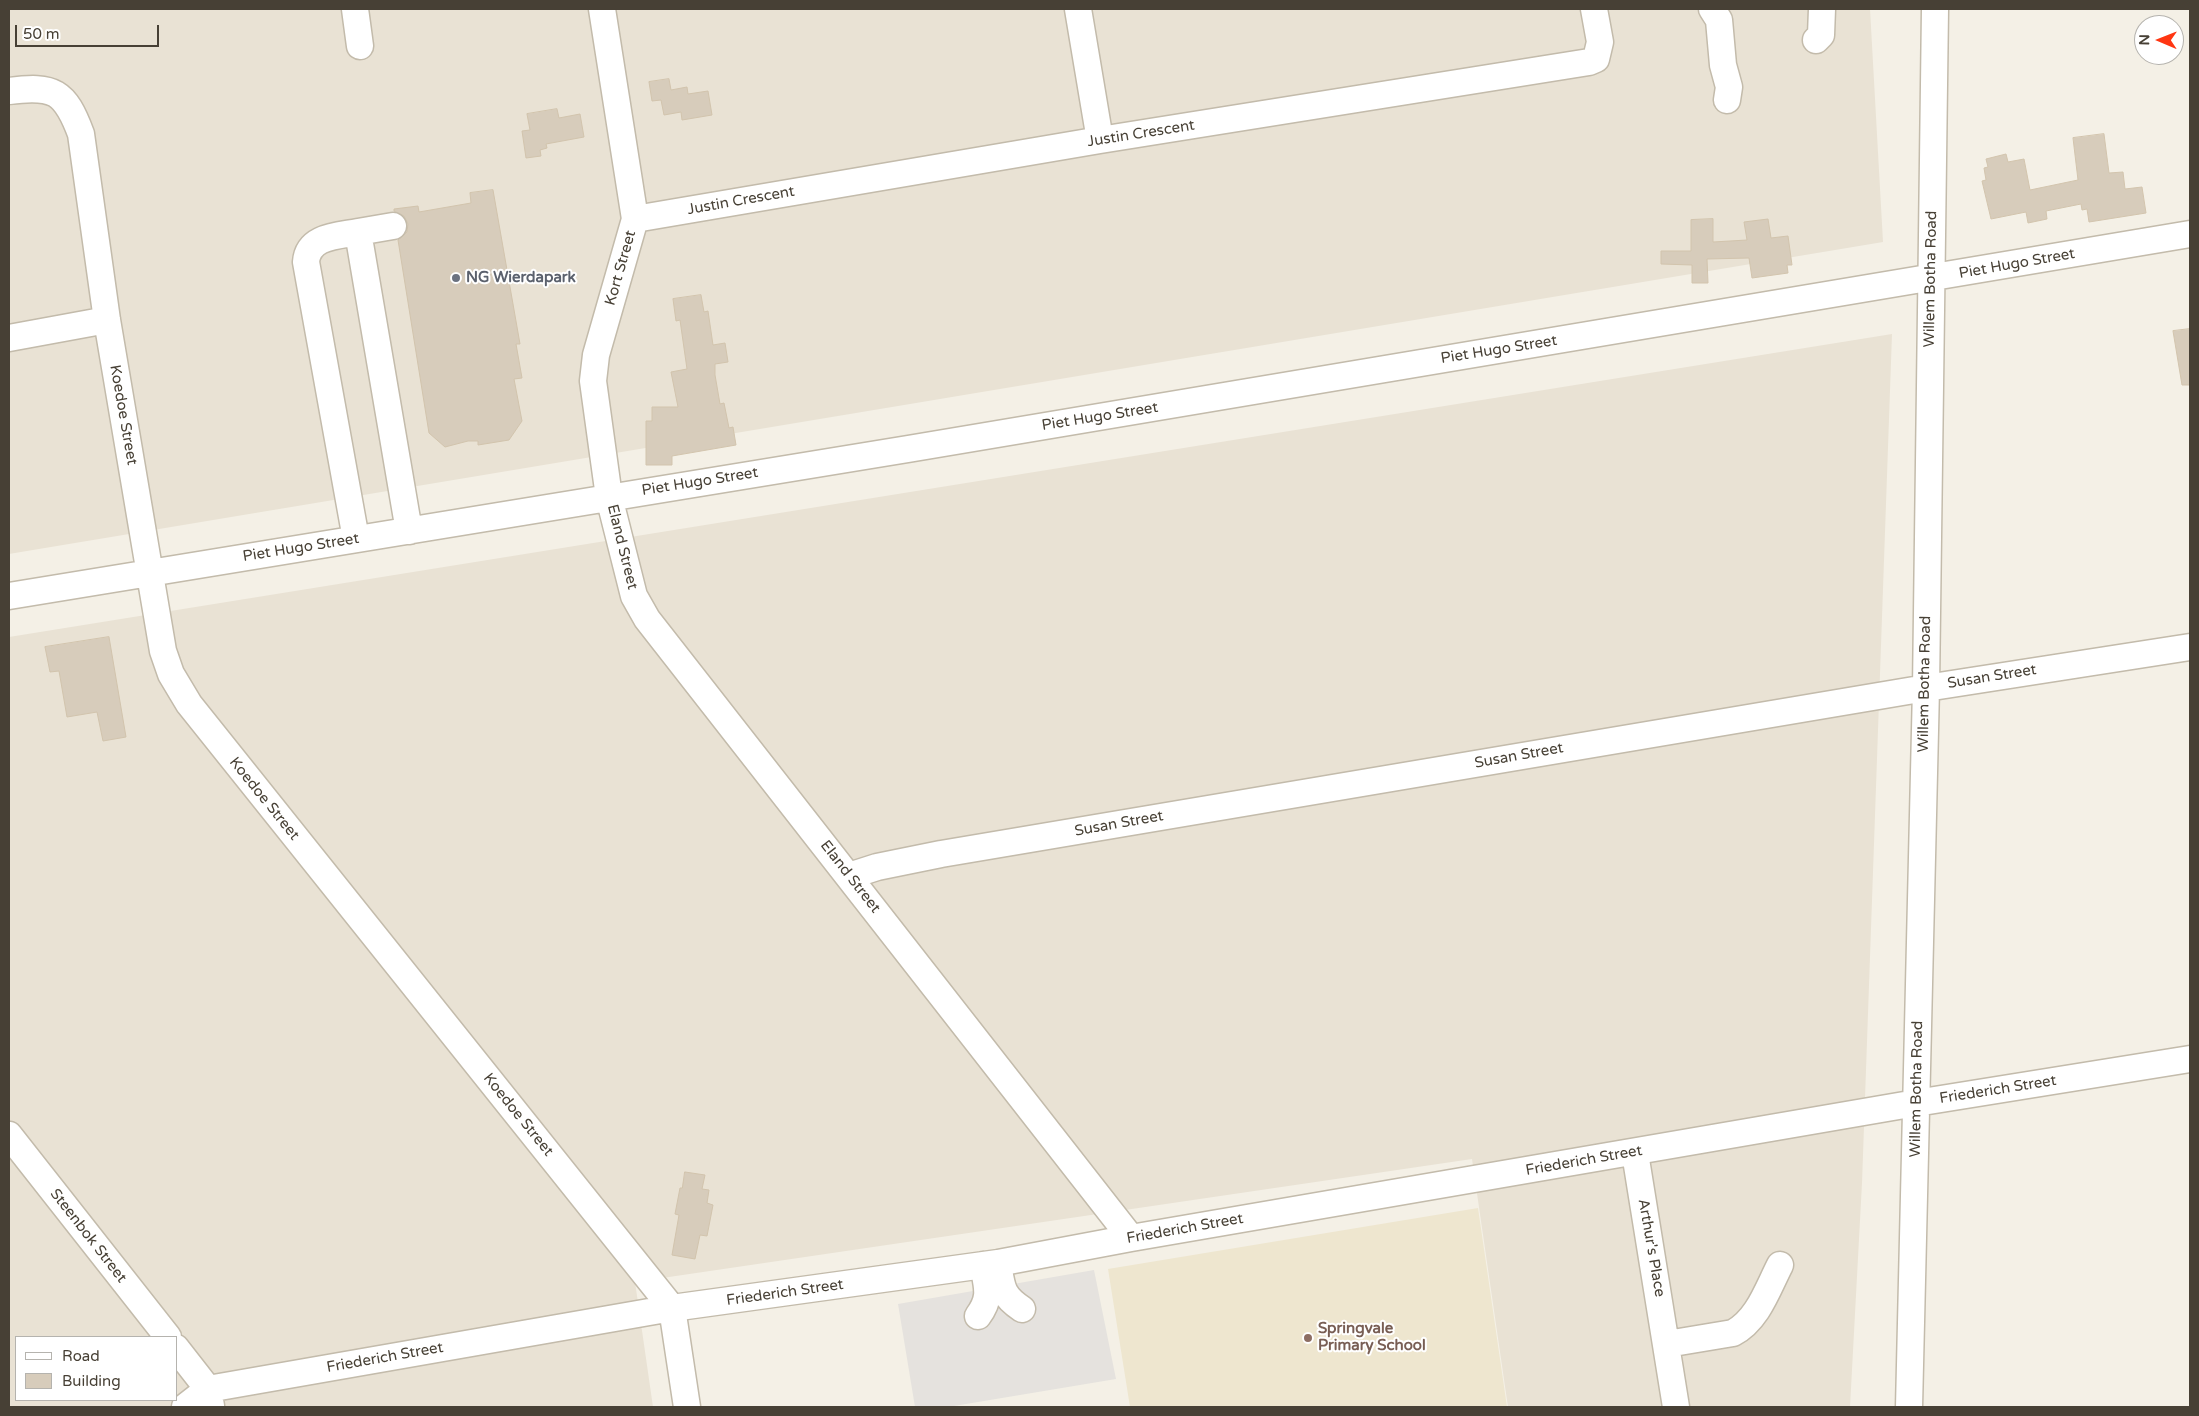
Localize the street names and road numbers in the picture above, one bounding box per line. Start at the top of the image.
street label: Justin Crescent [1086,117,1196,151]
street label: Justin Crescent [686,183,796,219]
street label: Willem Botha Road [1921,211,1941,347]
street label: Kort Street [602,228,640,308]
street label: Piet Hugo Street [1958,245,2076,283]
street label: Piet Hugo Street [1440,332,1558,368]
street label: Koedoe Street [105,363,141,467]
street label: Piet Hugo Street [1041,399,1159,435]
street label: Piet Hugo Street [641,464,759,500]
street label: Eland Street [603,503,641,591]
street label: Piet Hugo Street [242,530,360,566]
street label: Willem Botha Road [1915,616,1935,752]
street label: Susan Street [1946,661,2038,693]
street label: Susan Street [1473,739,1565,773]
street label: Koedoe Street [225,754,303,844]
street label: Susan Street [1073,807,1165,841]
street label: Eland Street [816,837,884,917]
street label: Willem Botha Road [1907,1021,1927,1157]
street label: Koedoe Street [479,1070,557,1160]
street label: Friederich Street [1938,1072,2058,1108]
street label: Friederich Street [1524,1142,1644,1180]
street label: Steenbok Street [46,1185,130,1287]
street label: Arthur's Place [1633,1197,1669,1299]
street label: Friederich Street [1125,1210,1245,1248]
street label: Friederich Street [725,1276,845,1310]
street label: Friederich Street [325,1339,445,1377]

